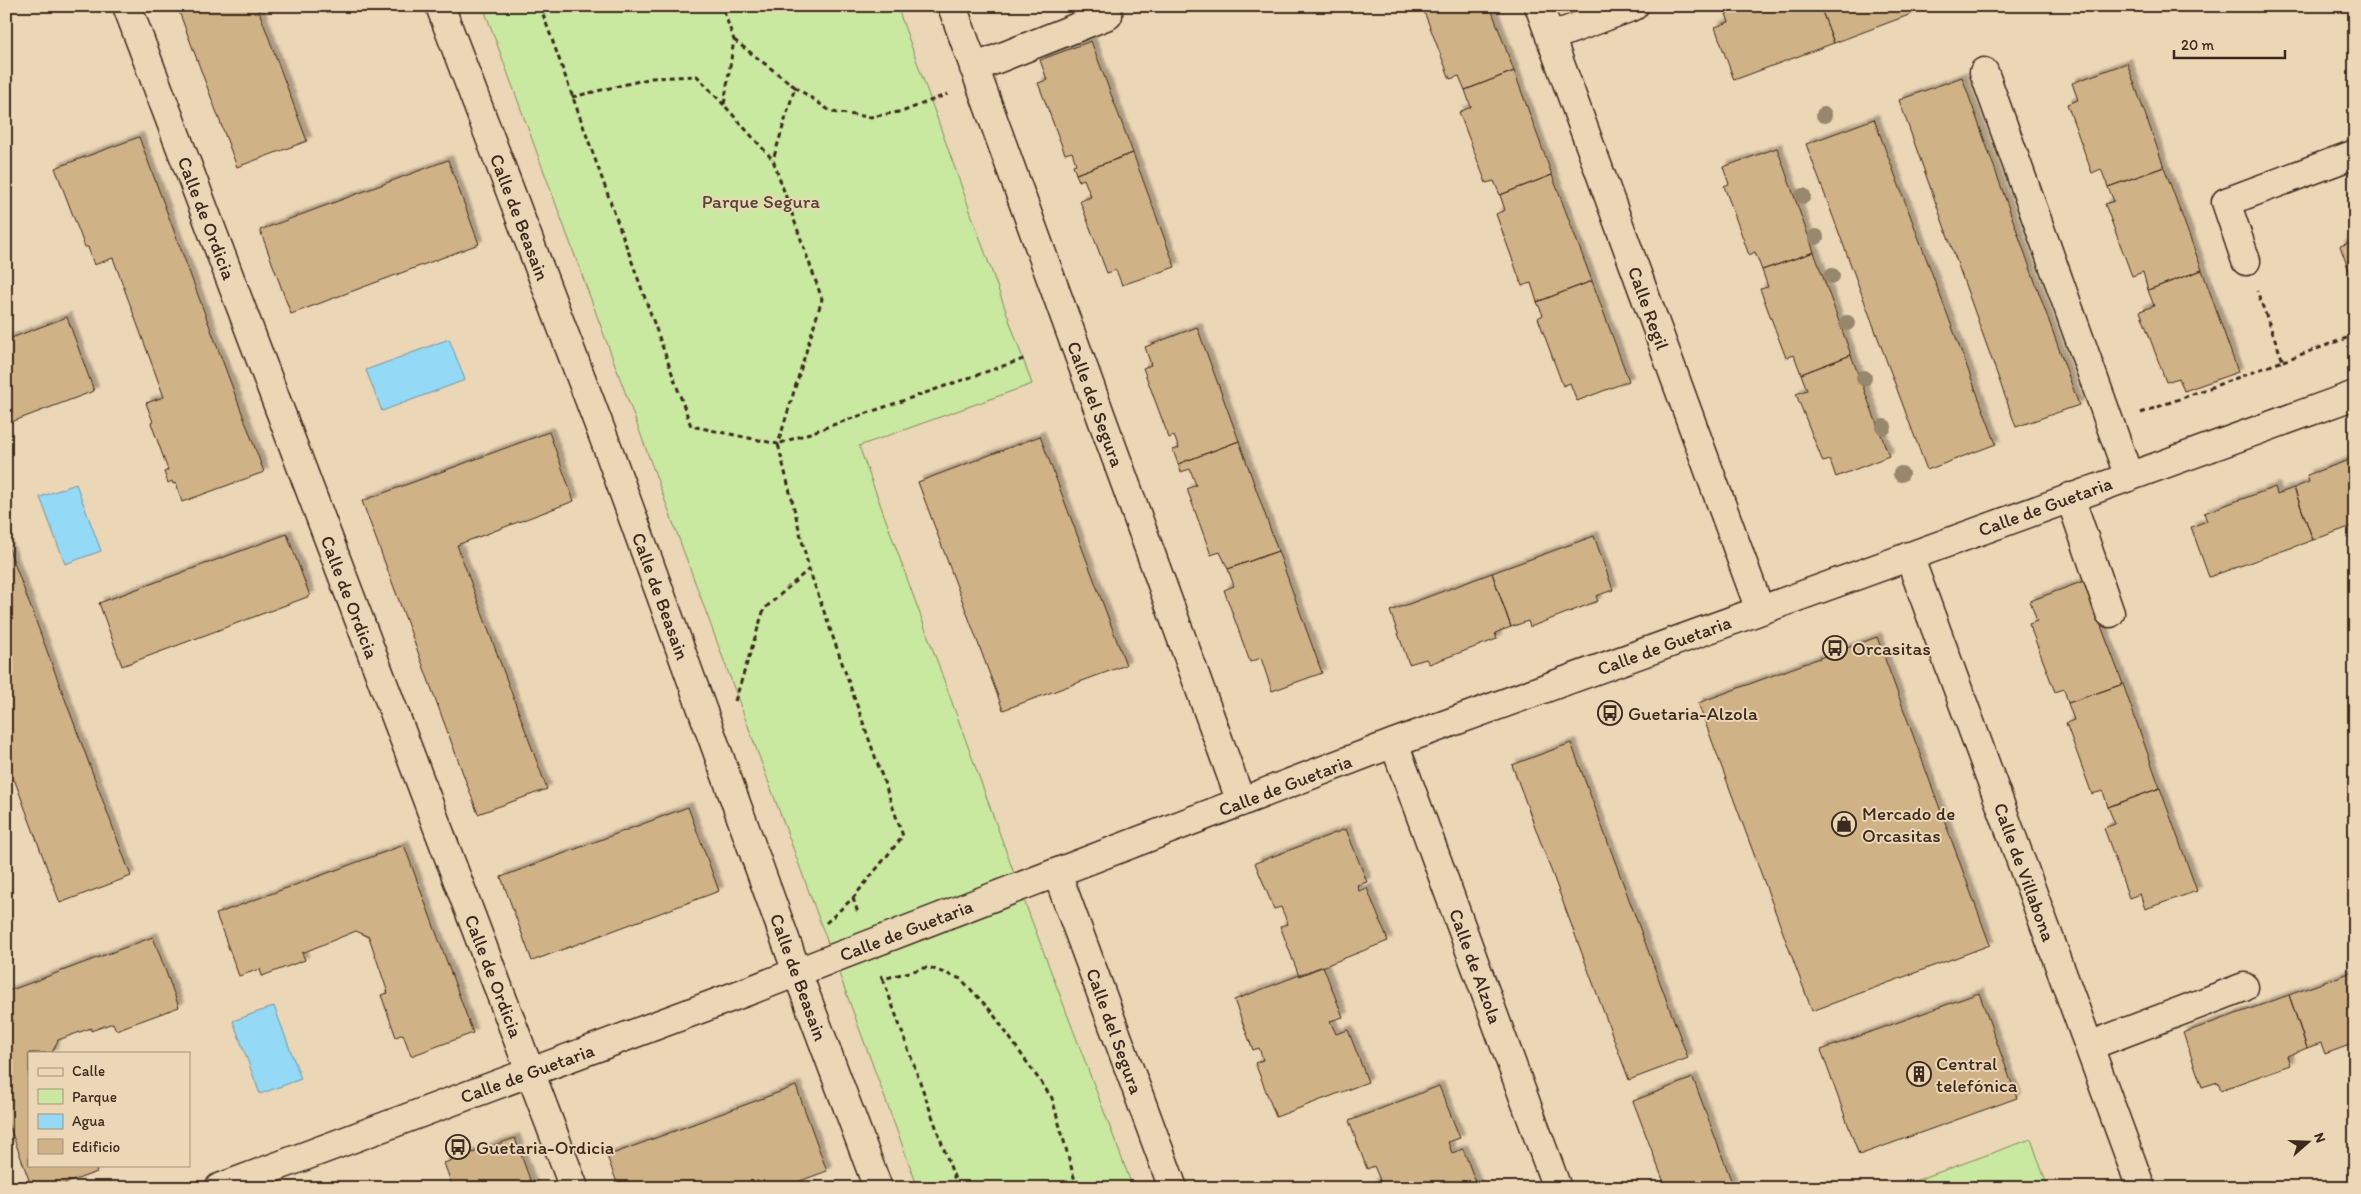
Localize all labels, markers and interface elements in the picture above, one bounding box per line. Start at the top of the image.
scale bar [2174,28,2285,60]
text: 20 m [2181,36,2215,54]
street label: Calle de Beasain [485,151,554,284]
street label: Calle de Ordicia [173,153,241,283]
park label: Parque Segura [702,190,820,213]
street label: Calle Regil [1623,263,1674,354]
street label: Calle del Segura [1062,338,1129,470]
street label: Calle de Guetaria [1975,472,2115,541]
street label: Calle de Beasain [627,529,694,663]
street label: Calle de Ordicia [316,532,384,662]
street label: Calle de Guetaria [1594,611,1734,680]
bus stop icon: Orcasitas [1822,635,1848,661]
place label: Orcasitas [1852,637,1931,660]
bus stop icon: Guetaria-Alzola [1597,700,1623,726]
place label: Guetaria-Alzola [1628,702,1758,725]
street label: Calle de Guetaria [1215,749,1355,821]
street label: Calle de Villabona [1989,799,2060,945]
place label: Mercado de Orcasitas [1862,802,1955,847]
shop icon: Mercado de Orcasitas [1831,811,1857,837]
street label: Calle de Guetaria [836,894,976,966]
street label: Calle de Alzola [1444,906,1507,1027]
street label: Calle de Beasain [765,910,832,1044]
street label: Calle de Ordicia [460,911,528,1041]
street label: Calle del Segura [1081,965,1148,1097]
street label: Calle de Guetaria [457,1039,597,1108]
legend [28,1052,190,1166]
place label: Central telefónica [1936,1052,2018,1097]
building icon: Central telefónica [1906,1061,1932,1087]
text: Calle [72,1062,105,1080]
text: Parque [72,1088,117,1106]
text: Agua [72,1112,106,1130]
north arrow [2284,1116,2334,1166]
text: N [2310,1130,2329,1145]
bus stop icon: Guetaria-Ordicia [445,1134,471,1160]
place label: Guetaria-Ordicia [476,1136,614,1159]
text: Edificio [72,1138,120,1156]

